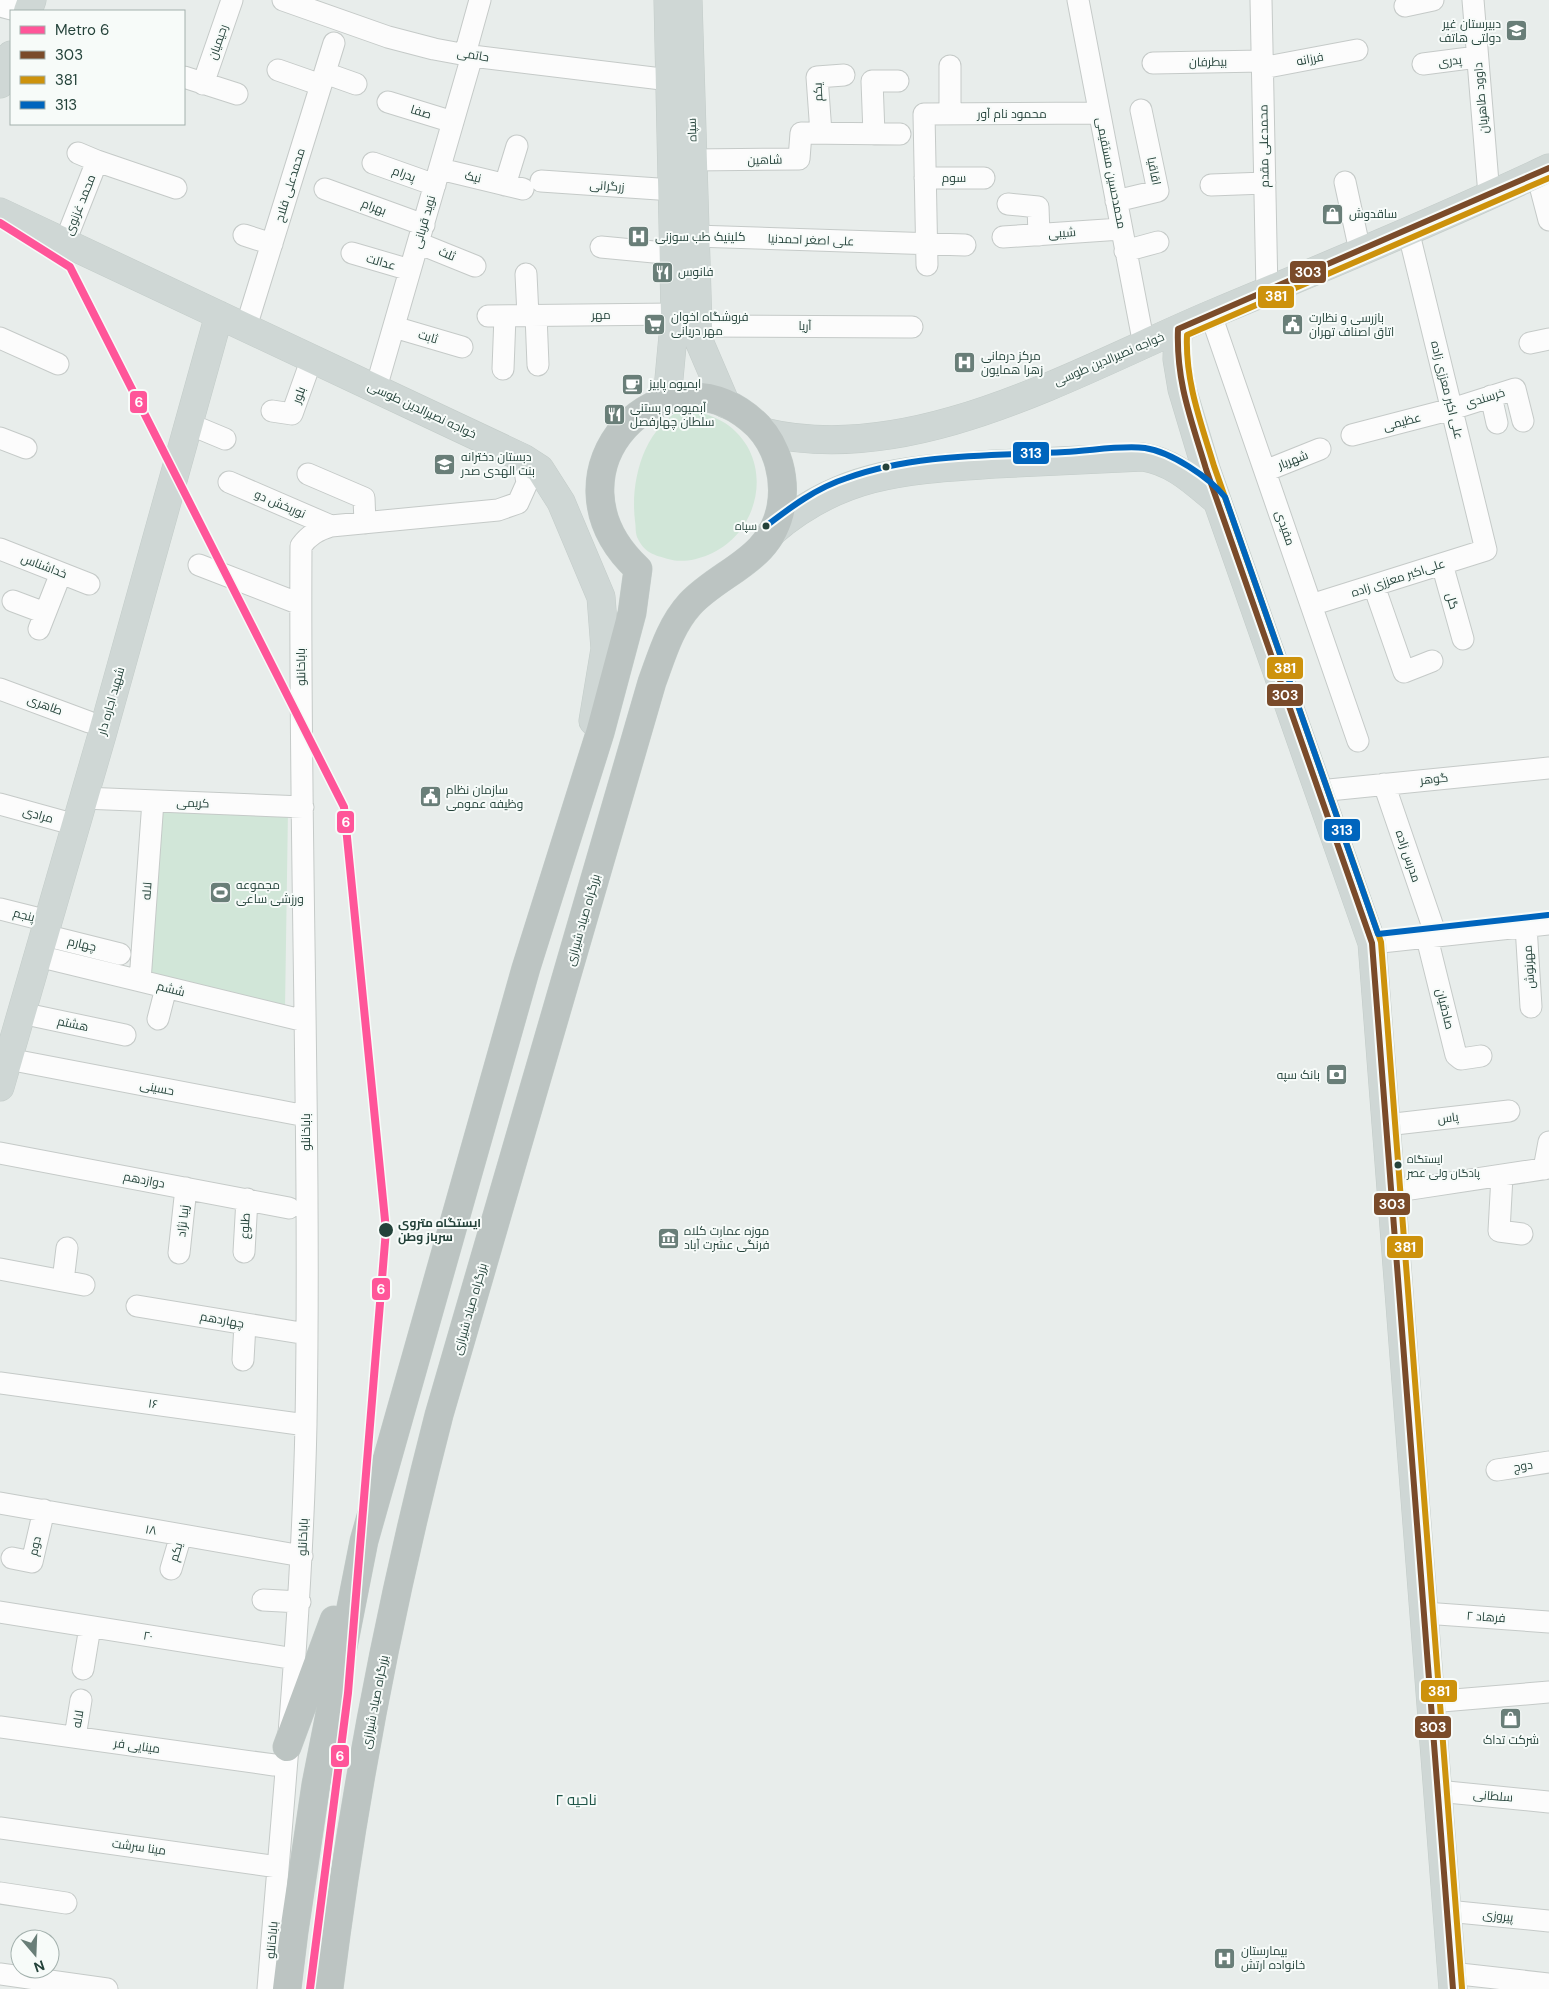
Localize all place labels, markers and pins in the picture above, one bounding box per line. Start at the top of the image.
place label: دبیرستان غیر دولتی هاتف [1439,16,1501,46]
school or university icon: دبیرستان غیر دولتی هاتف [1505,19,1529,43]
shop icon: ساقدوش [1321,202,1345,226]
place label: ساقدوش [1349,206,1397,222]
hospital icon: کلینیک طب سوزنی [627,225,651,249]
place label: کلینیک طب سوزنی [655,229,746,245]
restaurant icon: فانوس [650,260,674,284]
place label: فانوس [678,264,714,280]
place label: فروشگاه اخوان مهر دریانی [671,309,749,339]
place label: بازرسی و نظارت اتاق اصناف تهران [1309,310,1394,340]
supermarket icon: فروشگاه اخوان مهر دریانی [643,312,667,336]
public building icon: بازرسی و نظارت اتاق اصناف تهران [1281,313,1305,337]
place label: مرکز درمانی زهرا همایون [981,348,1043,378]
hospital icon: مرکز درمانی زهرا همایون [953,351,977,375]
cafe icon: ابمیوه پابیز [621,372,645,396]
place label: ابمیوه پابیز [648,376,701,393]
place label: آبمیوه و بستنی سلطان چهارفصل [630,400,715,431]
restaurant icon: آبمیوه و بستنی سلطان چهارفصل [602,403,626,427]
place label: دبستان دخترانه بنت الهدی صدر [460,449,535,479]
school or university icon: دبستان دخترانه بنت الهدی صدر [433,452,457,476]
unlabelled marker [881,462,891,472]
place label: سپاه [735,519,757,533]
marker: سپاه [761,521,771,531]
place label: سازمان نظام وظیفه عمومی [446,782,523,812]
public building icon: سازمان نظام وظیفه عمومی [418,785,442,809]
place label: مجموعه ورزشی ساعی [236,877,304,907]
sports icon: مجموعه ورزشی ساعی [208,880,232,904]
bank icon: بانک سپه [1324,1063,1348,1087]
place label: بانک سپه [1277,1067,1320,1083]
place label: ایستگاه پادگان ولی عصر [1406,1152,1480,1180]
marker: ایستگاه پادگان ولی عصر [1393,1160,1403,1170]
place label: ایستگاه متروی سرباز وطن [398,1215,481,1245]
marker: ایستگاه متروی سرباز وطن [377,1221,395,1239]
place label: موزه عمارت کلاه فرنگی عشرت آباد [684,1223,770,1253]
museum icon: موزه عمارت کلاه فرنگی عشرت آباد [656,1226,680,1250]
shop icon: شرکت تداک [1499,1707,1523,1731]
place label: شرکت تداک [1483,1732,1539,1748]
place label: بیمارستان خانواده ارتش [1241,1943,1305,1973]
hospital icon: بیمارستان خانواده ارتش [1213,1946,1237,1970]

